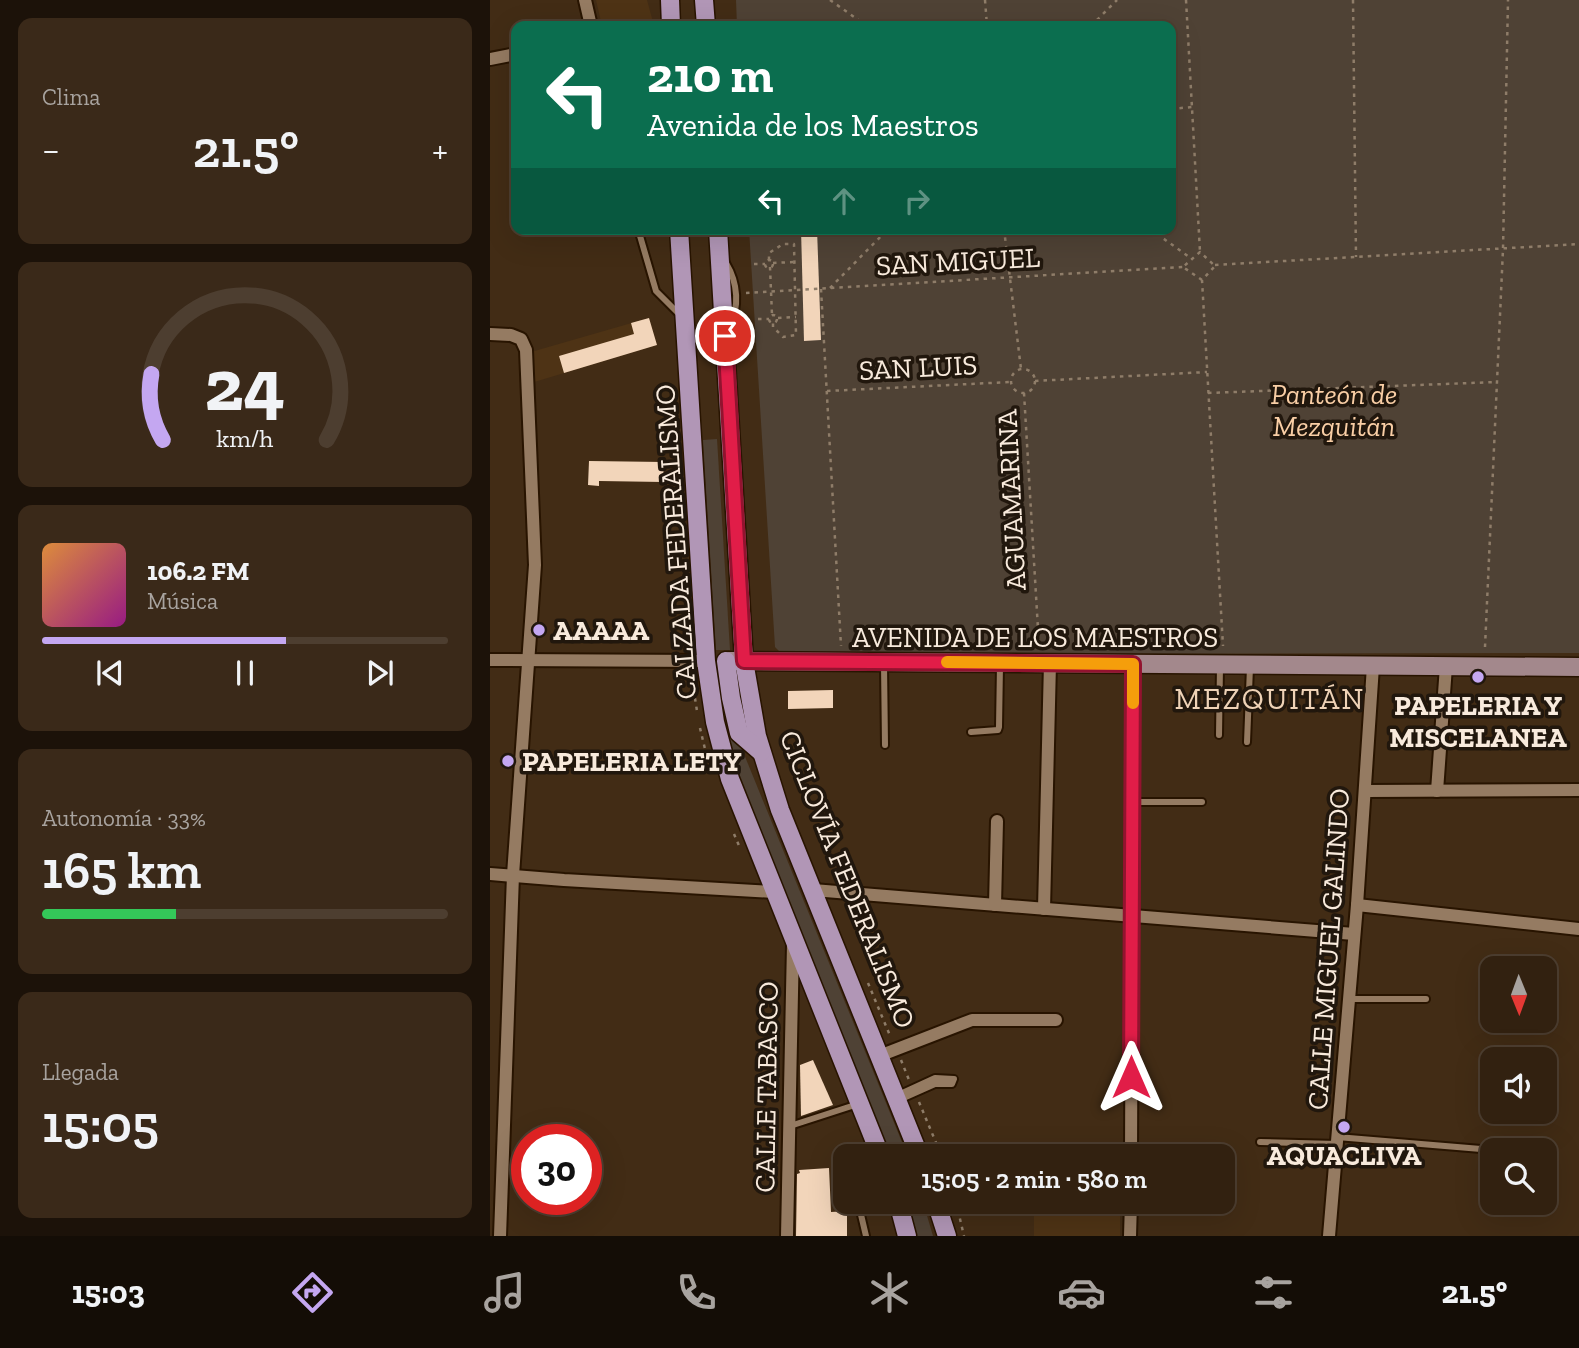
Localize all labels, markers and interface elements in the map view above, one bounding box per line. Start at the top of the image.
text: 210 m [647,46,773,105]
icon: left [532,49,623,140]
text: Clima [42,83,100,111]
text: Avenida de los Maestros [647,106,979,144]
text: 21.5° [193,118,299,180]
text: − [42,127,60,173]
text: + [432,127,448,173]
icon: left [752,182,790,220]
icon: ahead [825,182,863,220]
icon: right [898,182,936,220]
street label: SAN MIGUEL [875,241,1041,282]
pin [695,306,755,366]
icon: arrive [706,317,744,355]
text: 24 [205,342,285,430]
street label: SAN LUIS [858,348,978,387]
park label: Panteón de Mezquitán [1271,378,1397,443]
street label: CALZADA FEDERALISMO [648,383,703,701]
street label: AGUAMARINA [990,408,1033,591]
text: km/h [216,423,274,453]
text: 106.2 FM [147,555,249,587]
text: Música [147,587,218,615]
place label: AAAAA [553,614,650,647]
street label: AVENIDA DE LOS MAESTROS [852,621,1218,654]
marker: AAAAA [531,622,547,638]
icon: previous [91,654,129,692]
icon: pause [226,654,264,692]
icon: next [361,654,399,692]
marker: PAPELERIA Y MISCELANEA [1470,669,1486,685]
district label: MEZQUITÁN [1175,681,1365,717]
place label: PAPELERIA Y MISCELANEA [1389,689,1567,754]
street label: CICLOVÍA FEDERALISMO [773,726,922,1033]
place label: PAPELERIA LETY [522,745,742,778]
marker: PAPELERIA LETY [500,753,516,769]
street label: CALLE MIGUEL GALINDO [1301,787,1356,1111]
text: Autonomía · 33% [42,804,206,832]
text: 165 km [42,839,201,901]
north arrow [1480,956,1558,1032]
map controls [1480,956,1557,1215]
street label: CALLE TABASCO [748,981,785,1193]
position arrow [1094,1040,1168,1114]
button: sound [1480,1047,1557,1124]
text: Llegada [42,1058,119,1086]
text: 15:05 [42,1093,159,1155]
marker: AQUACLIVA [1336,1119,1352,1135]
speed limit sign: 30 [511,1124,602,1215]
button: search [1480,1138,1557,1215]
place label: AQUACLIVA [1267,1139,1422,1172]
text: 15:05 · 2 min · 580 m [921,1163,1147,1195]
icon: directions [288,1268,337,1317]
icon: music [480,1268,529,1317]
icon: phone [672,1268,721,1317]
icon: climate [865,1268,914,1317]
icon: car [1057,1268,1106,1317]
icon: filters [1249,1268,1298,1317]
text: 15:03 [72,1273,145,1311]
text: 21.5° [1442,1273,1507,1311]

